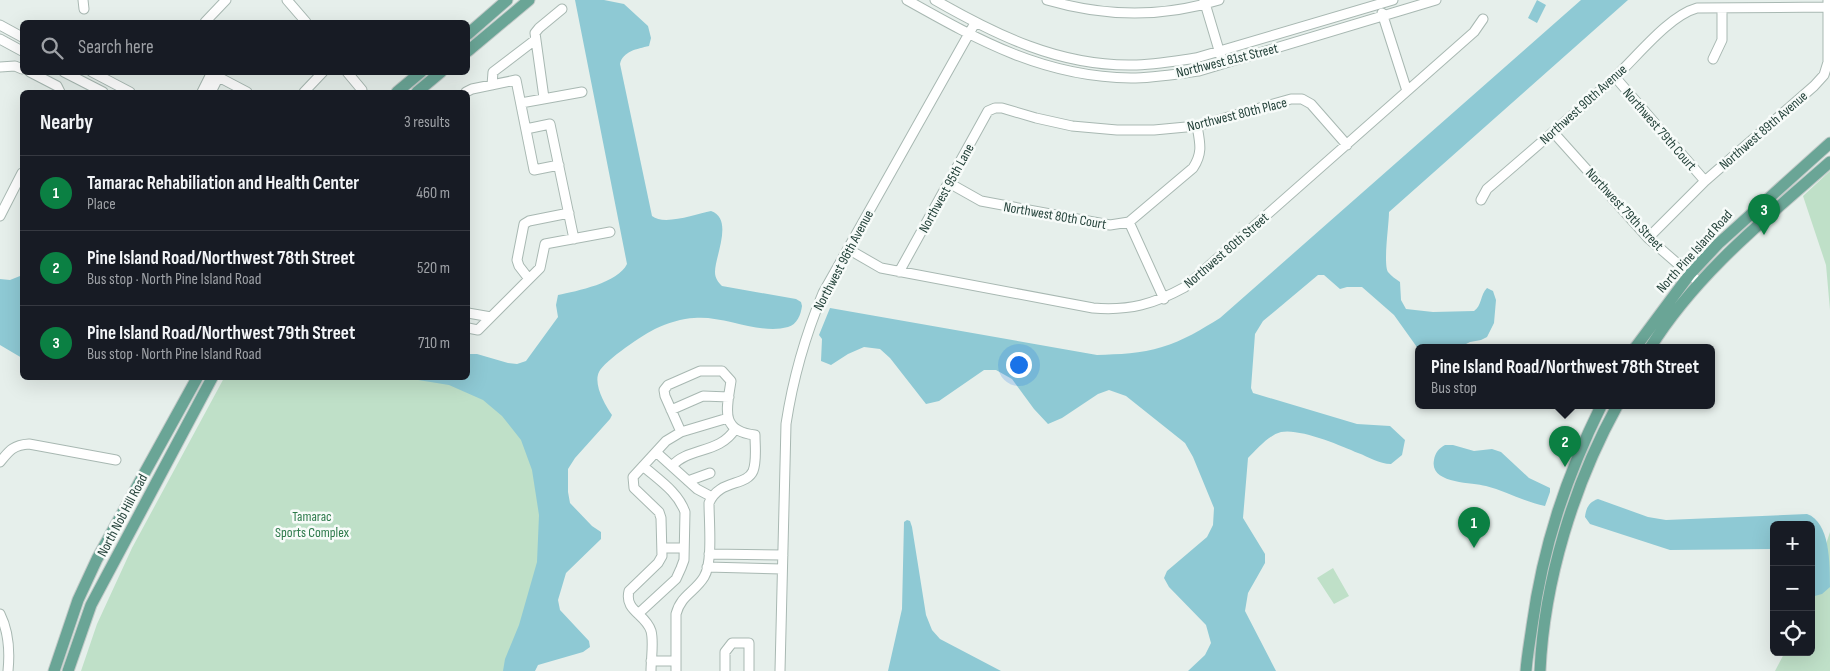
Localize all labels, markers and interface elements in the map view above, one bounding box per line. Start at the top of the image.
search box [20,20,470,75]
icon: search [38,34,66,62]
text: Search here [78,36,154,59]
street label: Northwest 81st Street [1174,40,1280,81]
street label: Northwest 90th Avenue [1536,61,1630,148]
street label: Northwest 79th Court [1619,85,1700,174]
street label: Northwest 89th Avenue [1716,87,1811,173]
street label: Northwest 80th Place [1185,94,1289,135]
text: Nearby [40,110,93,135]
text: 3 results [404,113,450,132]
street label: Northwest 95th Lane [915,141,978,236]
street label: Northwest 79th Street [1582,165,1667,254]
text: Tamarac Rehabiliation and Health Center [87,172,359,195]
text: 1 [53,184,59,203]
text: 460 m [416,184,450,203]
pin: 3 [1748,194,1780,235]
text: Place [87,195,116,214]
street label: Northwest 80th Court [1002,198,1108,233]
street label: North Pine Island Road [1653,206,1736,296]
street label: Northwest 96th Avenue [810,207,877,313]
street label: Northwest 80th Street [1180,209,1272,292]
text: Pine Island Road/Northwest 78th Street [87,247,355,270]
text: 2 [52,259,60,278]
text: 520 m [417,259,450,278]
text: Bus stop · North Pine Island Road [87,270,261,289]
text: Pine Island Road/Northwest 79th Street [87,322,355,345]
text: 3 [52,334,60,353]
text: 710 m [418,334,450,353]
popup [1415,344,1715,409]
text: Bus stop · North Pine Island Road [87,345,261,364]
your location [1006,352,1032,378]
text: Pine Island Road/Northwest 78th Street [1431,356,1699,379]
text: Bus stop [1431,379,1477,398]
pin: 2 [1549,426,1581,467]
street label: North Nob Hill Road [94,471,151,559]
pin: 1 [1458,507,1490,548]
park label: Tamarac Sports Complex [275,508,350,541]
map controls [1770,521,1815,656]
button: + [1770,521,1815,566]
button: − [1770,566,1815,611]
button: locate [1770,611,1815,656]

